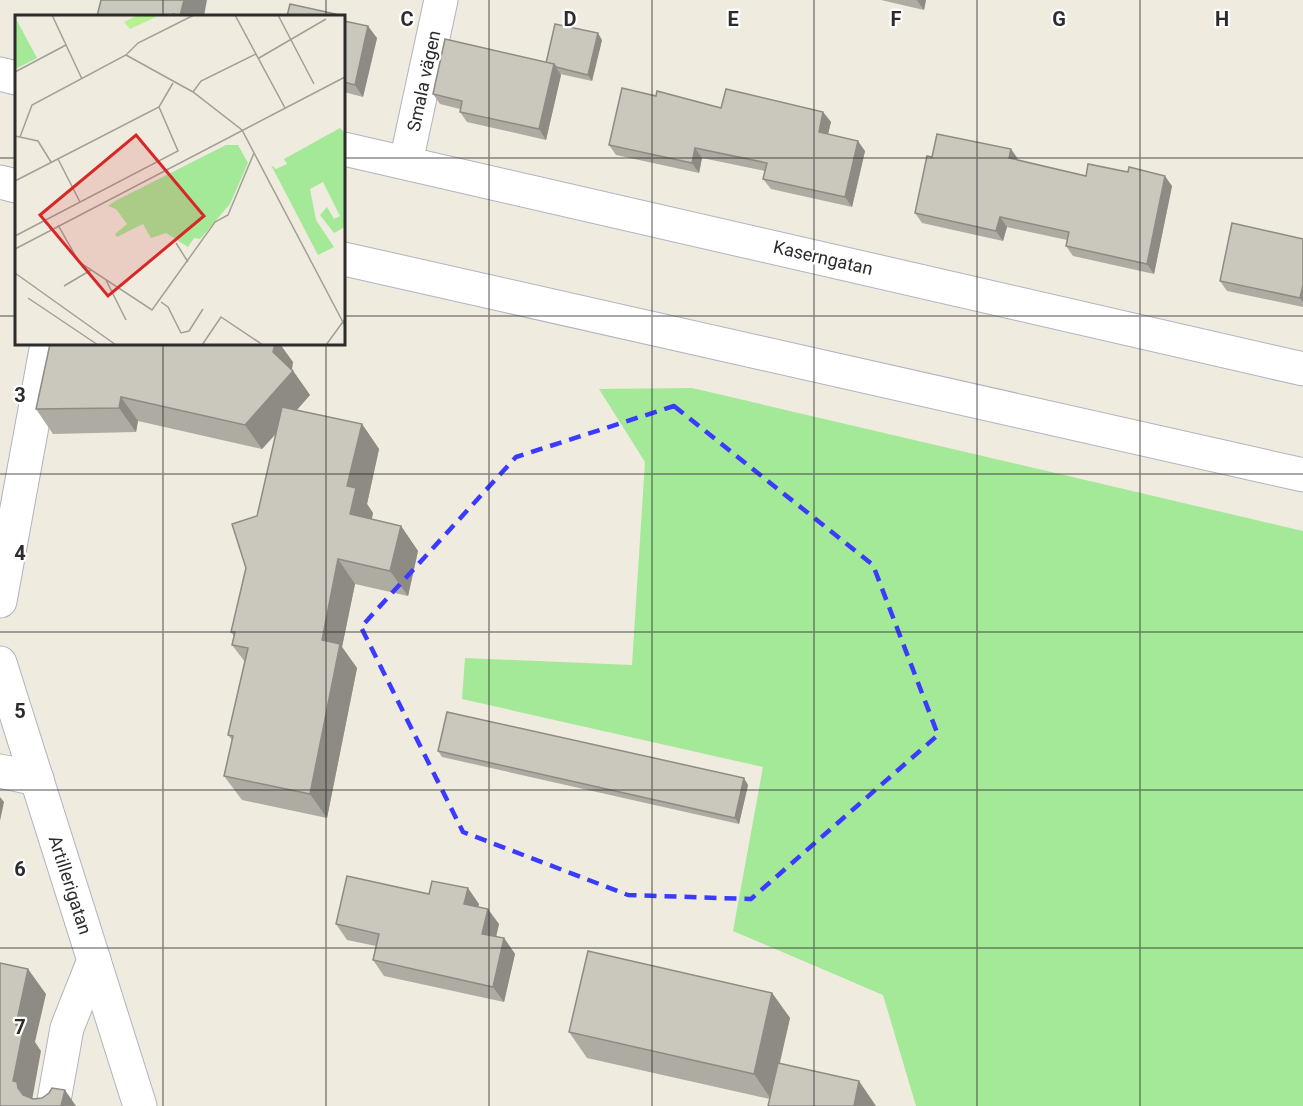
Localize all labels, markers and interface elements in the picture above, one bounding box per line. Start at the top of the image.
text: C [400,7,414,31]
text: D [564,7,577,31]
text: E [727,7,739,31]
text: F [891,7,902,31]
text: G [1052,7,1066,31]
text: H [1215,7,1229,31]
inset map [15,15,345,345]
street label: Smala vägen [403,28,444,133]
street label: Kaserngatan [771,236,875,279]
text: 3 [14,383,26,407]
text: 4 [14,541,26,565]
text: 5 [14,699,26,723]
street label: Artillerigatan [45,833,96,937]
text: 6 [14,857,26,881]
text: 7 [14,1015,26,1039]

